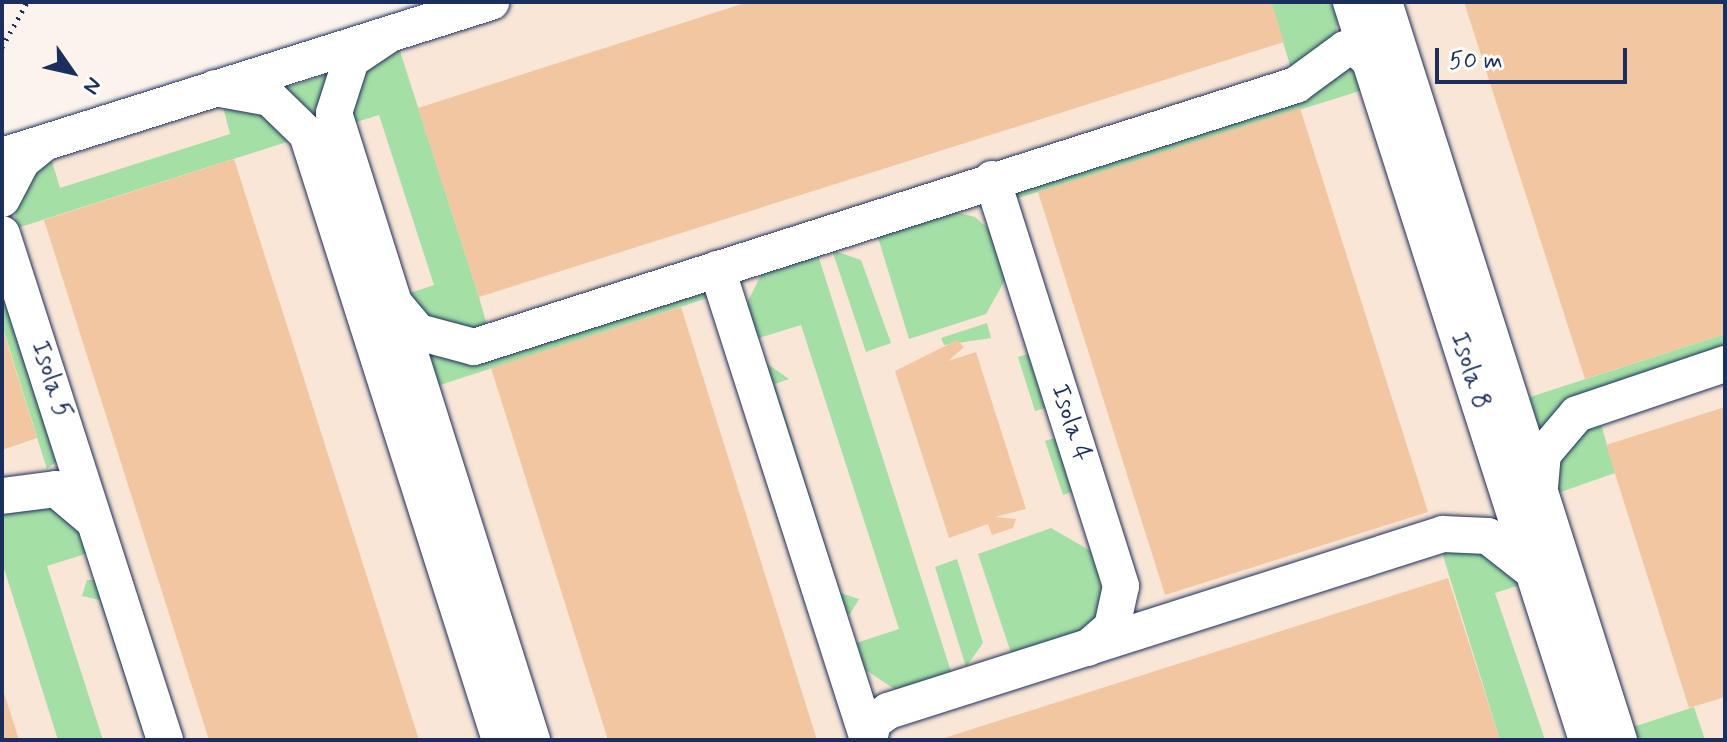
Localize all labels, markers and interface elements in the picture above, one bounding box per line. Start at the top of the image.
north arrow [32,32,112,112]
scale bar [1439,32,1631,82]
text: 50 m [1449,46,1503,77]
text: N [76,72,108,99]
street label: Isola 8 [1442,329,1496,413]
street label: Isola 5 [23,337,77,423]
street label: Isola 4 [1043,381,1097,465]

